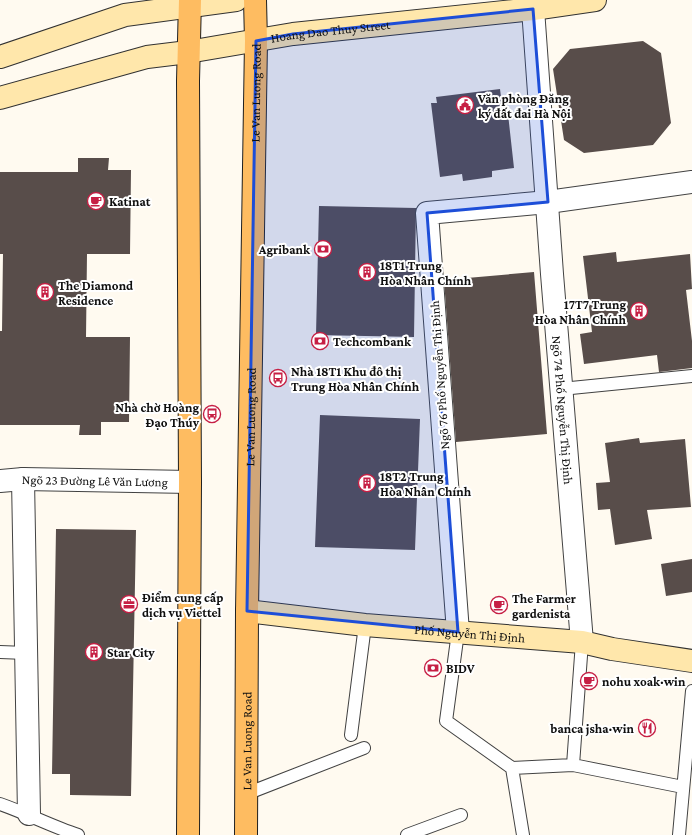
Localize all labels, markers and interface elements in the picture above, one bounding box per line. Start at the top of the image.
street label: Hoang Dao Thuy Street [270,17,392,46]
street label: Le Van Luong Road [247,43,264,143]
place label: Văn phòng Đăng ký đất đai Hà Nội [477,91,571,121]
public building icon: Văn phòng Đăng ký đất đai Hà Nội [455,95,475,115]
cafe icon: Katinat [86,191,106,211]
place label: Katinat [109,194,151,209]
bank icon: Agribank [313,239,333,259]
place label: Agribank [258,242,311,257]
place label: 18T1 Trung Hòa Nhân Chính [380,258,472,288]
building icon: 18T1 Trung Hòa Nhân Chính [357,262,377,282]
place label: The Diamond Residence [58,278,133,308]
building icon: The Diamond Residence [35,282,55,302]
place label: 17T7 Trung Hòa Nhân Chính [535,297,627,327]
street label: Ngõ 76 Phố Nguyễn Thị Định [427,300,452,450]
building icon: 17T7 Trung Hòa Nhân Chính [629,301,649,321]
bank icon: Techcombank [310,331,330,351]
place label: Techcombank [333,334,412,349]
street label: Ngõ 74 Phố Nguyễn Thị Định [549,335,576,485]
place label: Nhà 18T1 Khu đô thị Trung Hòa Nhân Chính [291,364,420,394]
street label: Le Van Luong Road [242,367,259,467]
bus stop icon: Nhà 18T1 Khu đô thị Trung Hòa Nhân Chính [268,368,288,388]
place label: Nhà chờ Hoàng Đạo Thúy [115,400,200,430]
bus stop icon: Nhà chờ Hoàng Đạo Thúy [202,404,222,424]
place label: 18T2 Trung Hòa Nhân Chính [380,469,472,499]
street label: Ngõ 23 Đường Lê Văn Lương [22,472,169,490]
building icon: 18T2 Trung Hòa Nhân Chính [357,473,377,493]
place label: Điểm cung cấp dịch vụ Viettel [142,590,223,620]
place label: The Farmer gardenista [512,591,577,621]
office icon: Điểm cung cấp dịch vụ Viettel [119,594,139,614]
cafe icon: The Farmer gardenista [489,595,509,615]
street label: Phố Nguyễn Thị Định [414,622,526,646]
building icon: Star City [84,642,104,662]
place label: Star City [107,645,155,660]
bank icon: BIDV [423,658,443,678]
place label: BIDV [446,661,475,676]
cafe icon: nohu xoak·win [579,671,599,691]
place label: nohu xoak·win [602,674,686,689]
street label: Le Van Luong Road [239,691,255,790]
restaurant icon: banca jsha·win [637,718,657,738]
place label: banca jsha·win [549,721,635,737]

